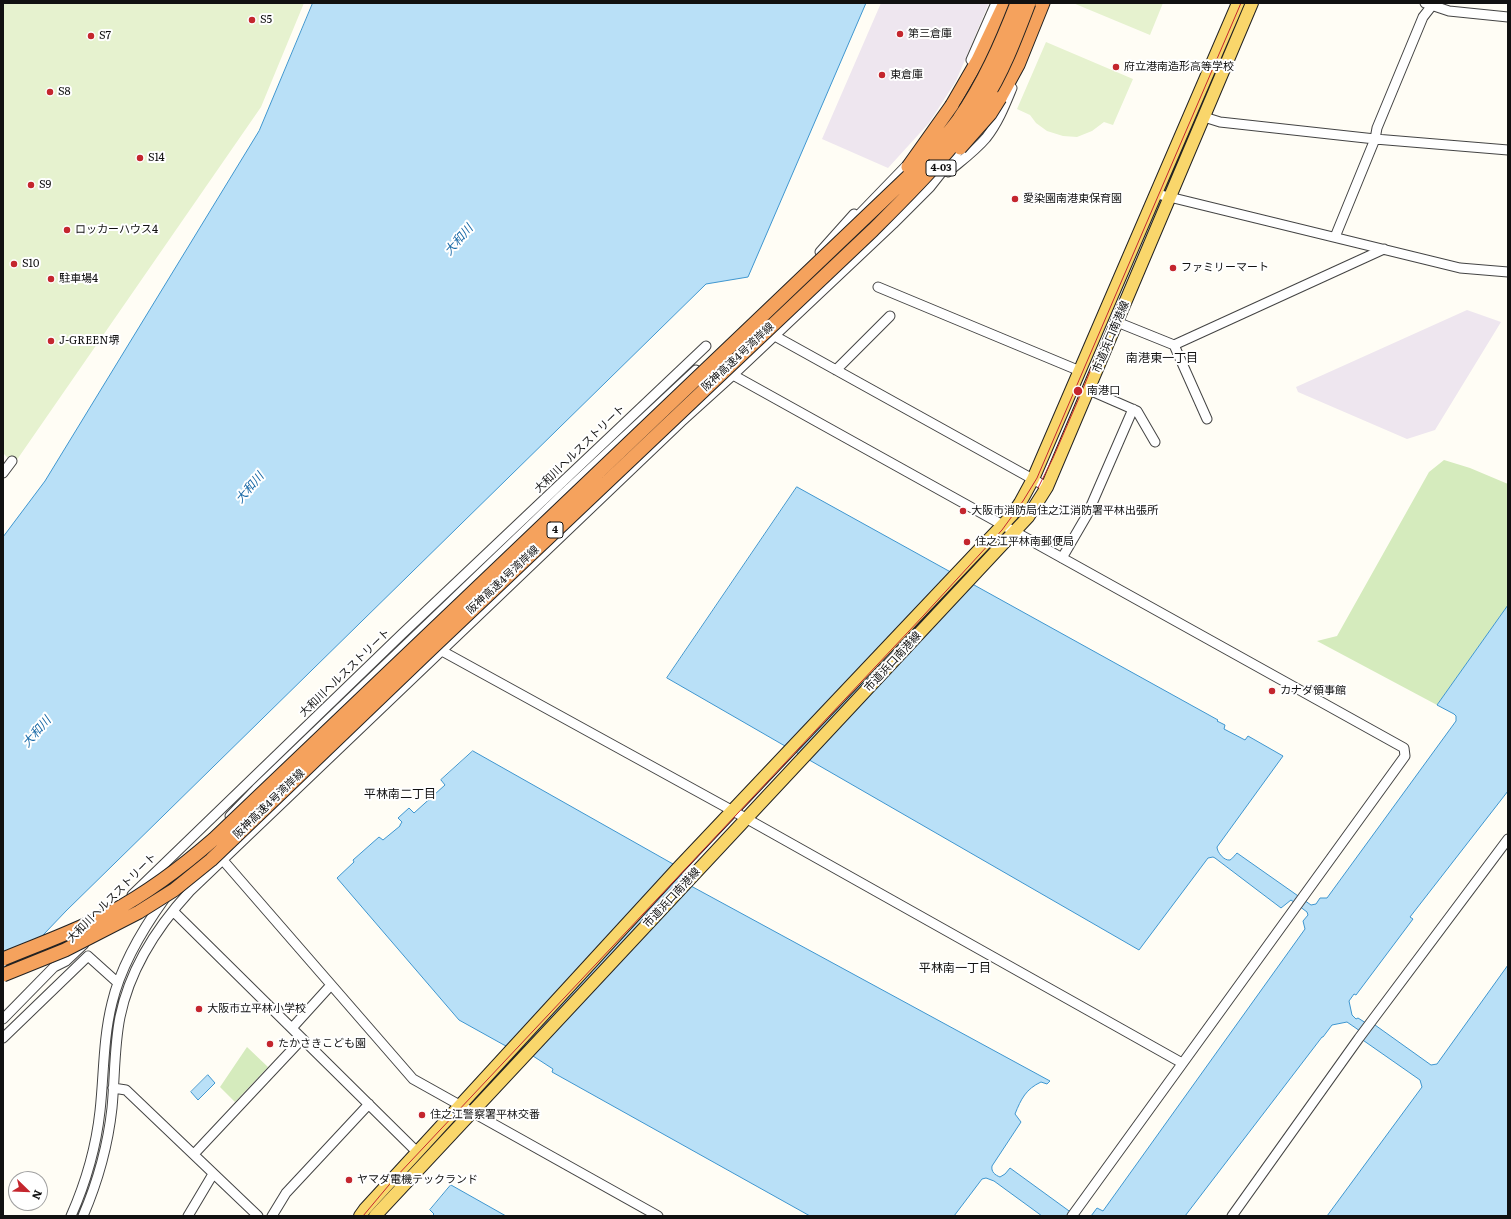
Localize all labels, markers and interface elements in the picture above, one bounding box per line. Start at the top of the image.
place label: S5 [260,13,272,27]
marker: S5 [247,15,257,25]
place label: 第三倉庫 [908,27,952,41]
place label: S7 [99,29,111,43]
marker: 第三倉庫 [895,29,905,39]
marker: S7 [86,31,96,41]
place label: 府立港南造形高等学校 [1124,60,1234,74]
marker: 府立港南造形高等学校 [1111,62,1121,72]
place label: 東倉庫 [890,68,923,82]
marker: 東倉庫 [877,70,887,80]
place label: S8 [58,85,71,99]
marker: S8 [45,87,55,97]
place label: S14 [148,151,165,165]
marker: S14 [135,153,145,163]
road number: 4-03 [926,160,956,176]
place label: S9 [39,178,51,192]
marker: S9 [26,180,36,190]
place label: 愛染園南港東保育園 [1023,192,1122,206]
marker: 愛染園南港東保育園 [1010,194,1020,204]
water label: 大和川 [442,222,476,258]
place label: ロッカーハウス4 [75,223,158,237]
marker: ロッカーハウス4 [62,225,72,235]
place label: S10 [22,257,39,271]
marker: S10 [9,259,19,269]
place label: ファミリーマート [1181,261,1269,275]
marker: ファミリーマート [1168,263,1178,273]
place label: 駐車場4 [59,272,98,286]
marker: 駐車場4 [46,274,56,284]
street label: 市道浜口南港線 [1090,299,1132,375]
street label: 阪神高速4号湾岸線 [699,320,777,394]
place label: J-GREEN堺 [59,334,119,348]
marker: J-GREEN堺 [46,336,56,346]
district label: 南港東一丁目 [1126,351,1198,365]
place label: 南港口 [1087,384,1120,398]
marker: 南港口 [1072,385,1084,397]
street label: 大和川ヘルスストリート [532,402,628,496]
water label: 大和川 [233,470,267,506]
place label: 大阪市消防局住之江消防署平林出張所 [971,504,1158,518]
marker: 大阪市消防局住之江消防署平林出張所 [958,506,968,516]
road number: 4 [547,522,563,538]
place label: 住之江平林南郵便局 [975,535,1074,549]
marker: 住之江平林南郵便局 [962,537,972,547]
street label: 阪神高速4号湾岸線 [464,543,542,617]
street label: 大和川ヘルスストリート [297,626,393,720]
street label: 市道浜口南港線 [862,629,924,695]
place label: カナダ領事館 [1280,684,1346,698]
marker: カナダ領事館 [1267,686,1277,696]
water label: 大和川 [20,714,54,750]
street label: 阪神高速4号湾岸線 [231,767,307,841]
district label: 平林南二丁目 [364,787,436,801]
street label: 大和川ヘルスストリート [65,851,159,945]
street label: 市道浜口南港線 [641,865,703,931]
district label: 平林南一丁目 [919,961,991,975]
place label: 大阪市立平林小学校 [207,1002,306,1016]
marker: 大阪市立平林小学校 [194,1004,204,1014]
place label: たかさきこども園 [278,1037,366,1051]
marker: たかさきこども園 [265,1039,275,1049]
place label: 住之江警察署平林交番 [430,1108,540,1122]
marker: 住之江警察署平林交番 [417,1110,427,1120]
north arrow [8,1171,48,1211]
place label: ヤマダ電機テックランド [357,1173,478,1187]
marker: ヤマダ電機テックランド [344,1175,354,1185]
text: N [29,1188,47,1203]

